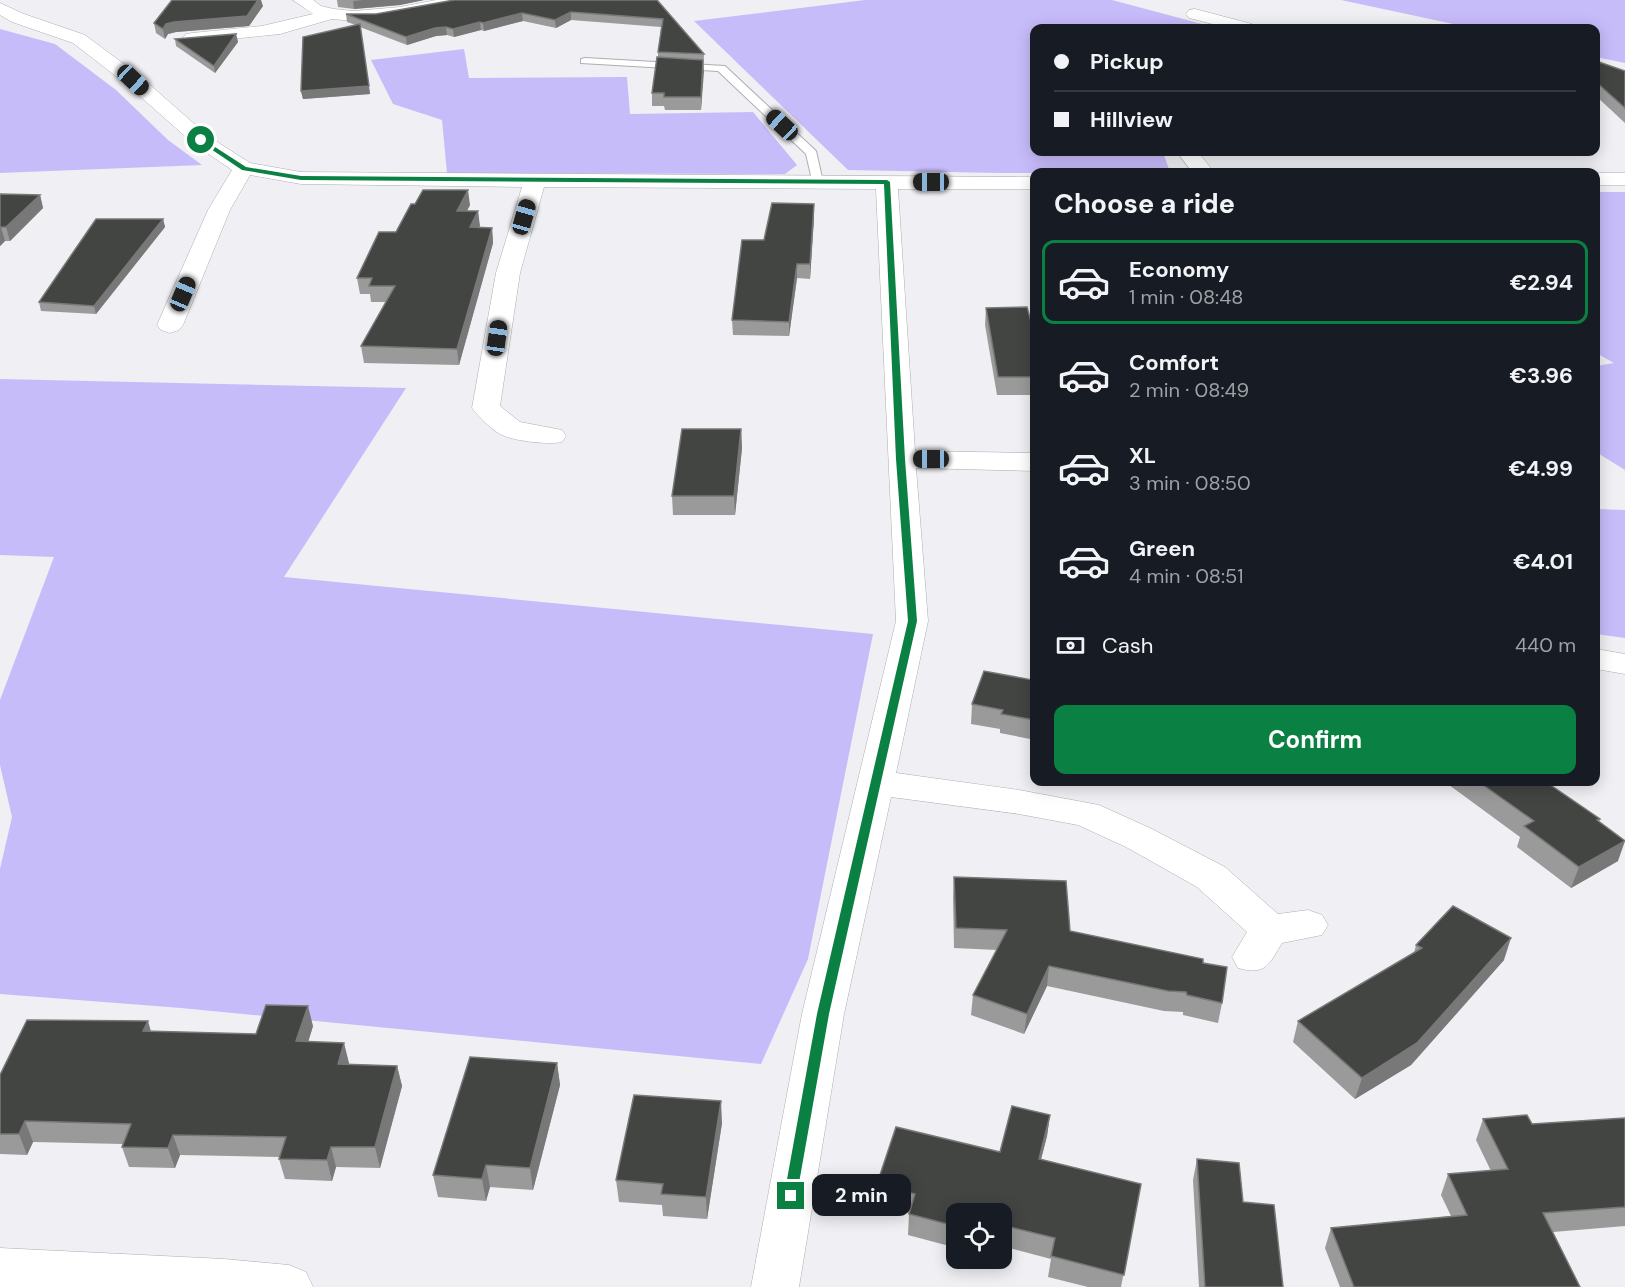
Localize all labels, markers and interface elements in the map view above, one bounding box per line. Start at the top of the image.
text: Pickup [1090,47,1164,76]
car [114,61,152,99]
text: Hillview [1090,105,1173,134]
car [763,106,801,144]
route start [187,126,214,153]
car [913,173,949,191]
text: Choose a ride [1054,186,1235,221]
car [510,197,538,237]
icon: car [1057,255,1111,309]
text: Economy [1129,255,1229,284]
text: €2.94 [1510,268,1573,297]
car [168,274,198,314]
text: 1 min · 08:48 [1129,284,1243,310]
car [486,319,508,357]
icon: car [1057,348,1111,402]
text: Comfort [1129,348,1219,377]
text: €3.96 [1510,361,1573,390]
text: 2 min · 08:49 [1129,377,1249,403]
icon: car [1057,441,1111,495]
text: XL [1129,441,1156,470]
car [913,450,949,468]
text: €4.99 [1508,454,1573,483]
text: 3 min · 08:50 [1129,470,1251,496]
icon: car [1057,534,1111,588]
text: Green [1129,534,1195,563]
text: €4.01 [1513,547,1573,576]
text: 4 min · 08:51 [1129,563,1243,589]
icon: cash [1054,629,1087,662]
text: Cash [1102,631,1153,660]
text: 440 m [1515,632,1576,658]
button: Confirm [1054,705,1576,774]
callout: 2 min [812,1175,911,1217]
route end [777,1182,804,1209]
text: 2 min [835,1182,888,1208]
map controls [946,1203,1012,1269]
button: locate [946,1203,1012,1269]

